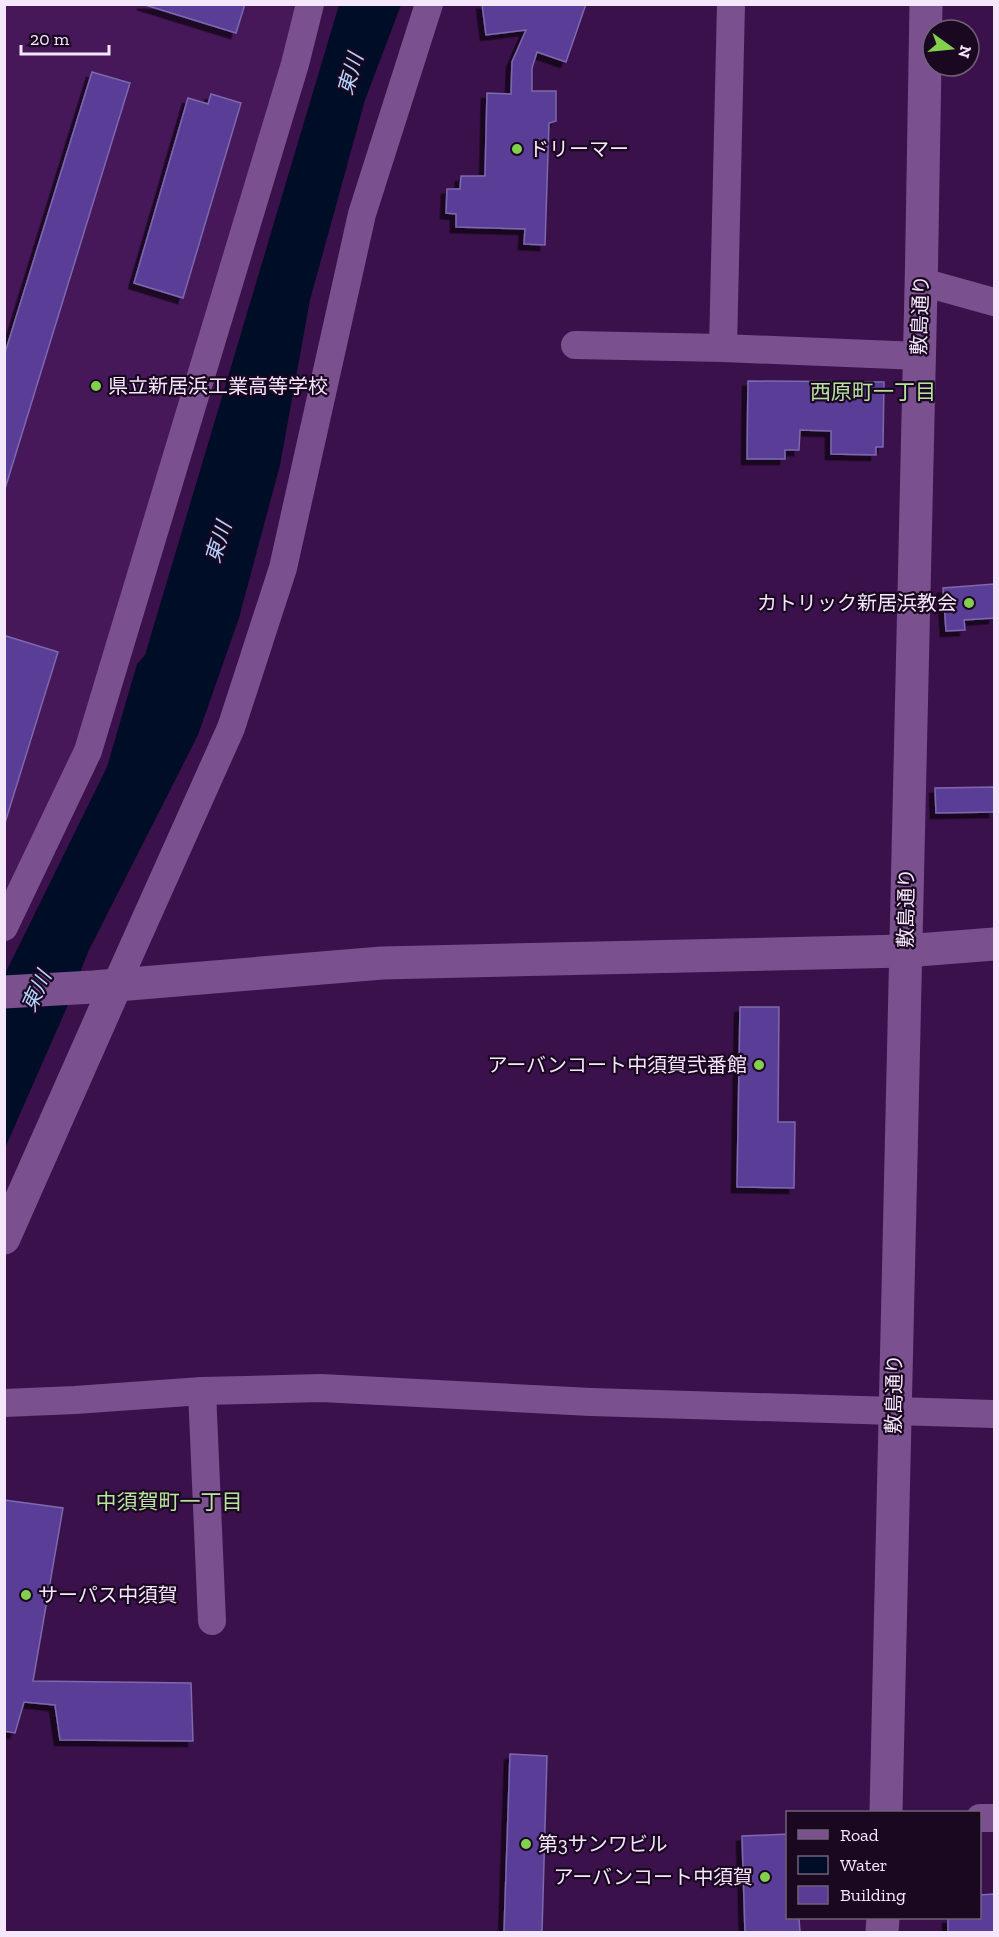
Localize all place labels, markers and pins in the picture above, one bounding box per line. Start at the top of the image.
place label: ドリーマー [529,137,629,161]
marker: ドリーマー [510,142,524,156]
place label: 県立新居浜工業高等学校 [108,374,328,398]
marker: 県立新居浜工業高等学校 [89,379,103,393]
place label: カトリック新居浜教会 [757,591,957,615]
marker: カトリック新居浜教会 [962,596,976,610]
place label: アーバンコート中須賀弐番館 [487,1053,747,1077]
marker: アーバンコート中須賀弐番館 [752,1058,766,1072]
place label: サーパス中須賀 [38,1583,178,1607]
marker: サーパス中須賀 [19,1588,33,1602]
place label: 第3サンワビル [538,1832,668,1856]
marker: 第3サンワビル [519,1837,533,1851]
place label: アーバンコート中須賀 [553,1865,753,1889]
marker: アーバンコート中須賀 [758,1870,772,1884]

